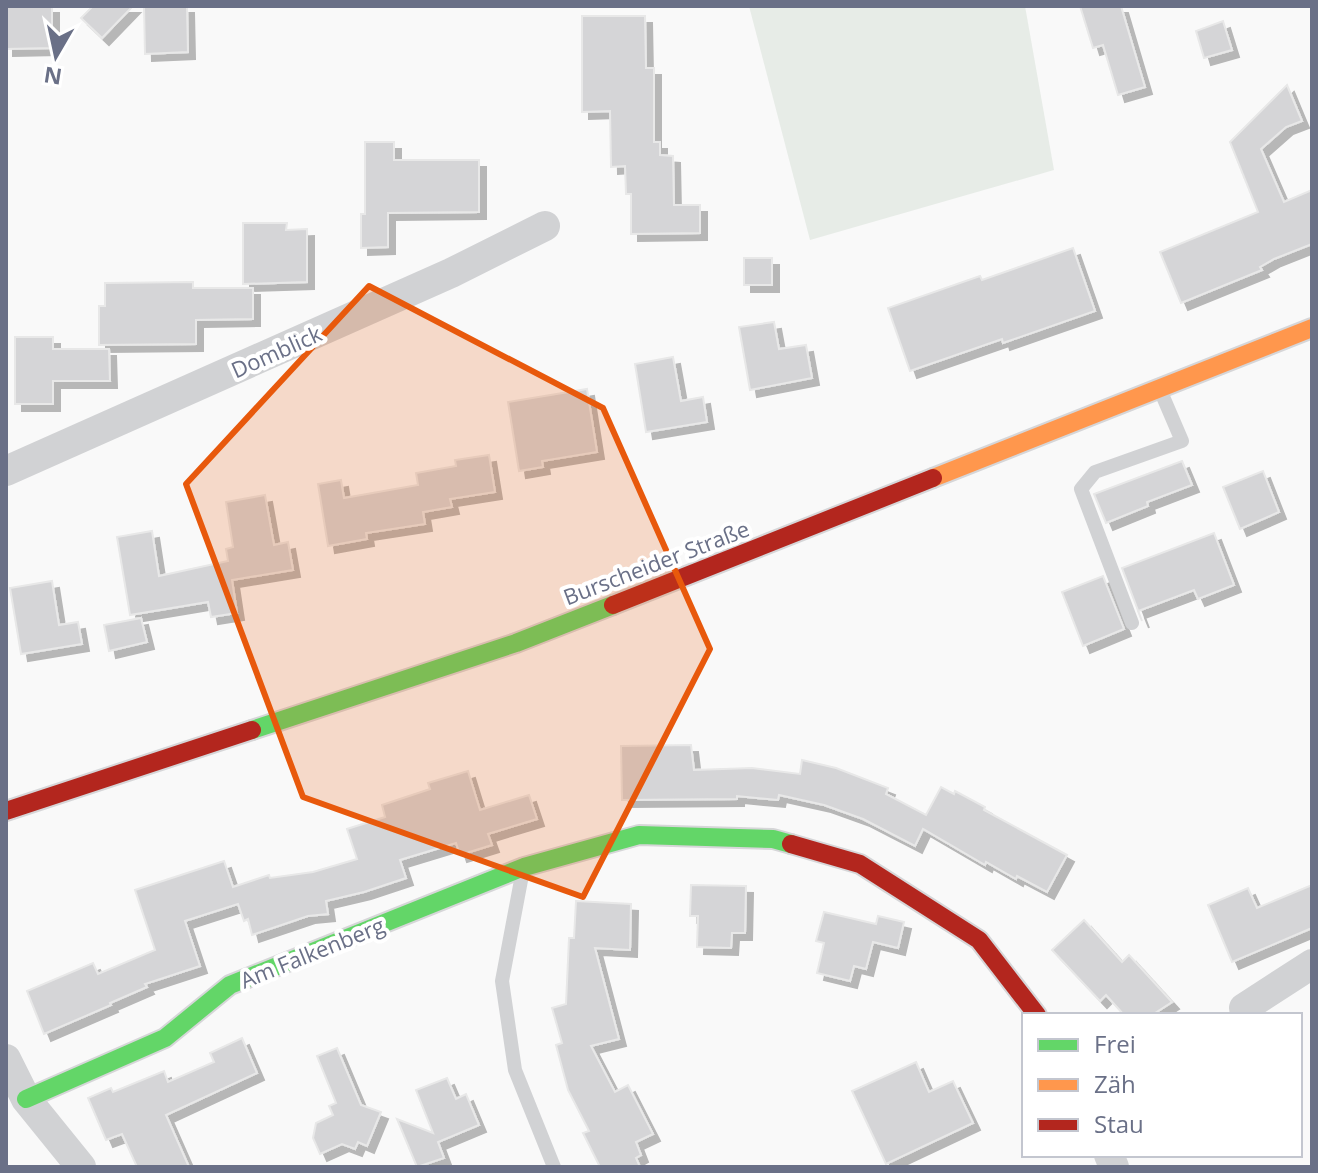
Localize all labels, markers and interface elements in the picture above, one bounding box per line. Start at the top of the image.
north arrow [16,16,96,96]
text: N [42,61,64,93]
street label: Domblick [226,318,326,384]
street label: Burscheider Straße [559,513,753,611]
street label: Am Falkenberg [235,909,389,995]
legend [1022,1013,1302,1157]
text: Frei [1094,1027,1136,1060]
text: Zäh [1094,1067,1136,1100]
text: Stau [1094,1107,1144,1140]

